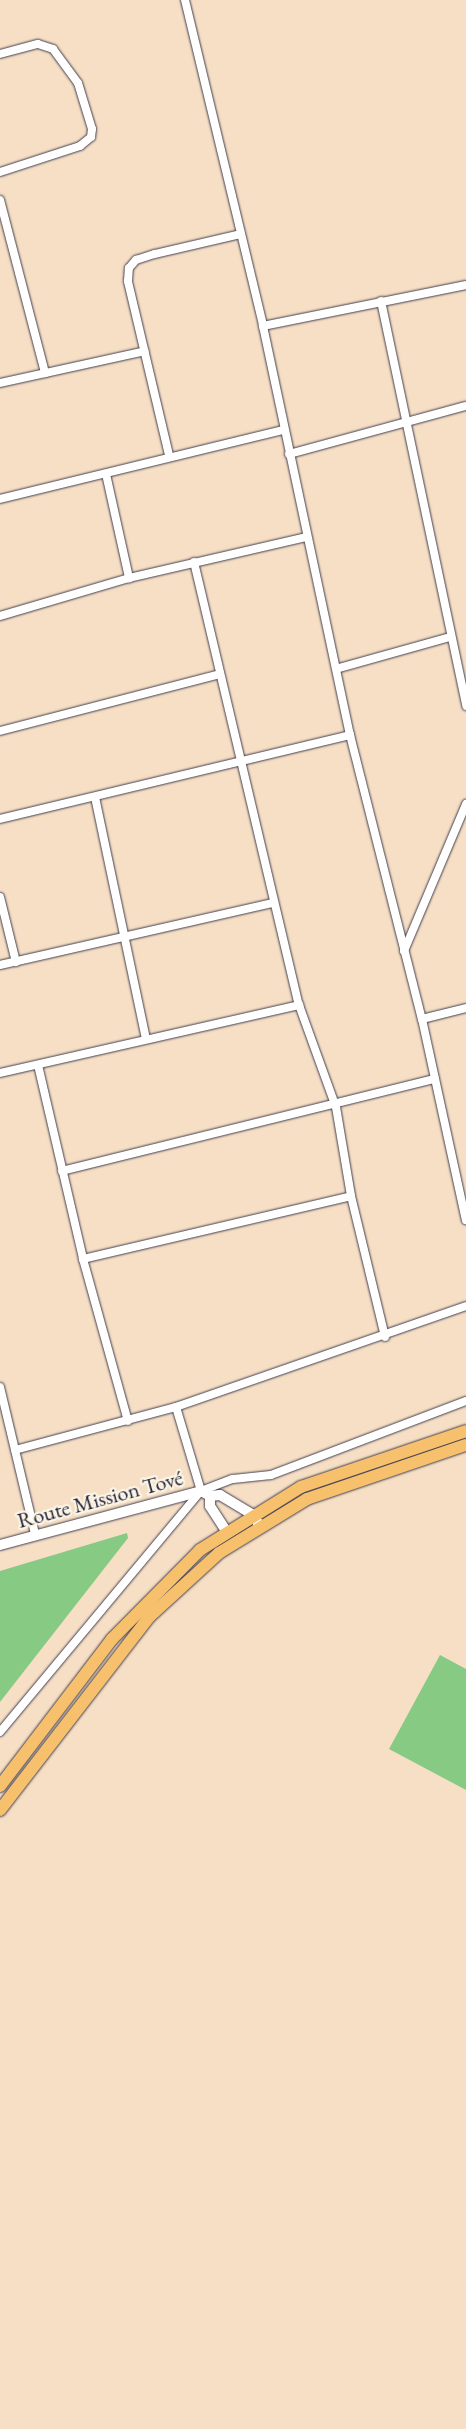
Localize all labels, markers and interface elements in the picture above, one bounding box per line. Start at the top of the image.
street label: Route Mission Tové [14,1464,186,1534]

